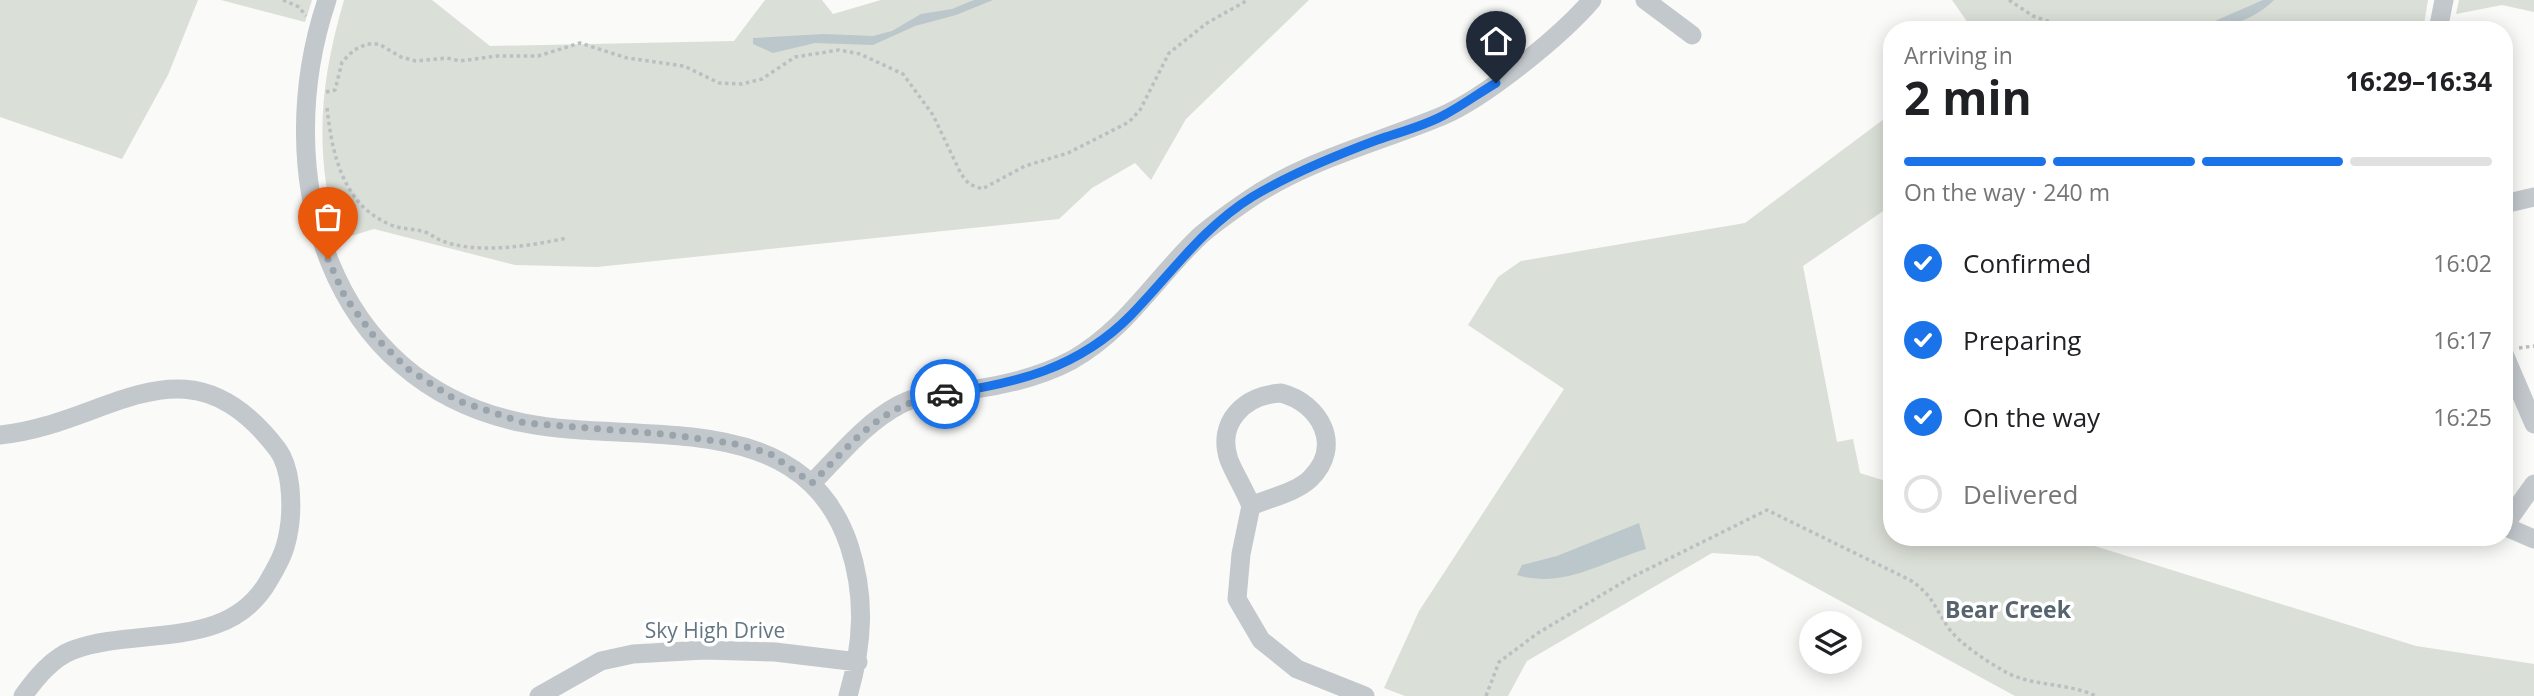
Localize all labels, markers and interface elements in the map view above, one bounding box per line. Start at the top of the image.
pin [1466,11,1526,83]
icon: home [1477,22,1515,60]
text: Arriving in [1904,39,2013,71]
text: 16:29–16:34 [2345,63,2492,99]
text: 2 min [1904,66,2032,128]
text: On the way · 240 m [1904,176,2110,208]
pin [298,187,358,259]
icon: bag [309,198,347,236]
icon: check [1904,244,1942,282]
text: Confirmed [1963,245,2091,281]
text: 16:02 [2433,247,2492,279]
icon: check [1904,321,1942,359]
text: Preparing [1963,322,2081,358]
text: 16:17 [2433,324,2492,356]
courier [910,359,980,429]
icon: car [926,375,964,413]
icon: check [1904,398,1942,436]
text: On the way [1963,399,2100,435]
text: 16:25 [2433,401,2492,433]
text: Delivered [1963,476,2078,512]
district label: Bear Creek [1945,593,2072,625]
map controls [1799,611,1862,674]
button: layers [1799,611,1862,674]
street label: Sky High Drive [645,616,785,644]

